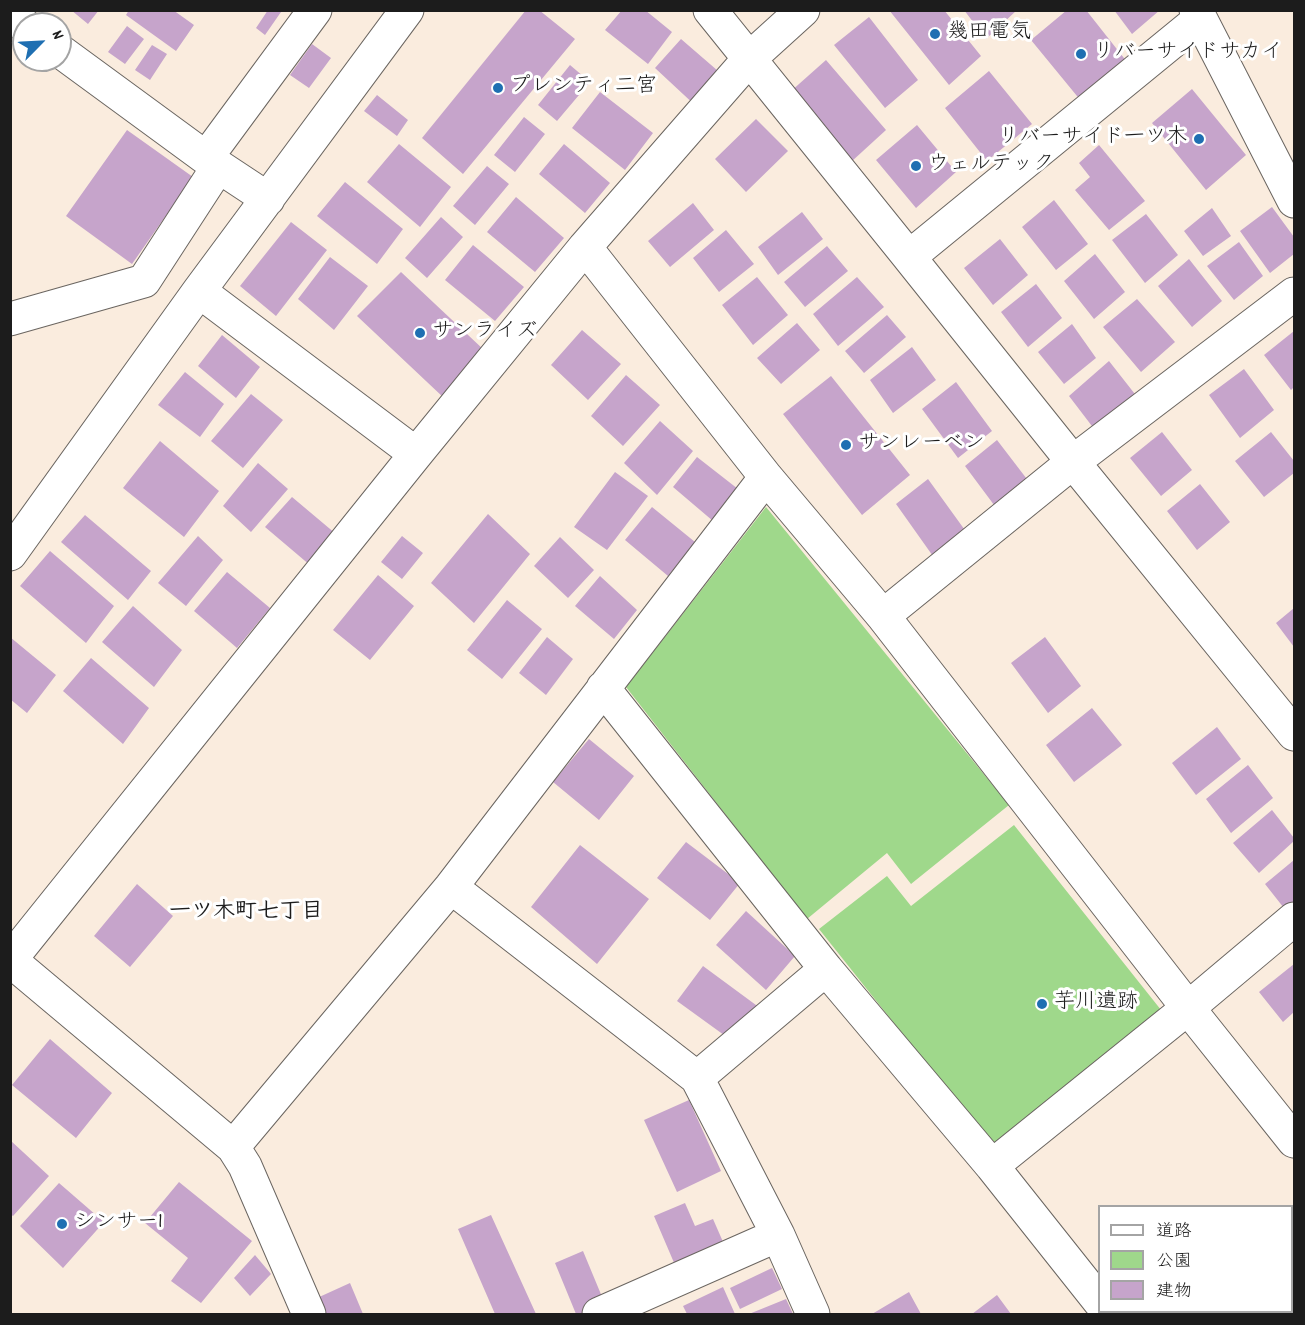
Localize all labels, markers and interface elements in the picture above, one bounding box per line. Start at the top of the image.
north arrow [12,12,72,72]
place label: 幾田電気 [947,21,1031,47]
text: N [45,27,69,44]
marker: 幾田電気 [928,27,942,41]
place label: リバーサイドサカイ [1093,41,1282,67]
marker: リバーサイドサカイ [1074,47,1088,61]
place label: プレンティ二宮 [510,75,657,101]
marker: プレンティ二宮 [491,81,505,95]
place label: リバーサイド一ツ木 [998,126,1187,152]
marker: リバーサイド一ツ木 [1192,132,1206,146]
place label: ウェルテック [928,153,1054,179]
marker: ウェルテック [909,159,923,173]
place label: サンライズ [432,320,537,346]
marker: サンライズ [413,326,427,340]
place label: サンレーベン [858,432,985,458]
marker: サンレーベン [839,438,853,452]
district label: 一ツ木町七丁目 [169,901,323,927]
place label: 芋川遺跡 [1054,991,1138,1017]
marker: 芋川遺跡 [1035,997,1049,1011]
legend [1098,1205,1293,1313]
place label: シンサー1 [74,1211,163,1237]
marker: シンサー1 [55,1217,69,1231]
text: 道路 [1156,1220,1192,1245]
text: 公園 [1156,1250,1192,1275]
text: 建物 [1156,1280,1192,1305]

